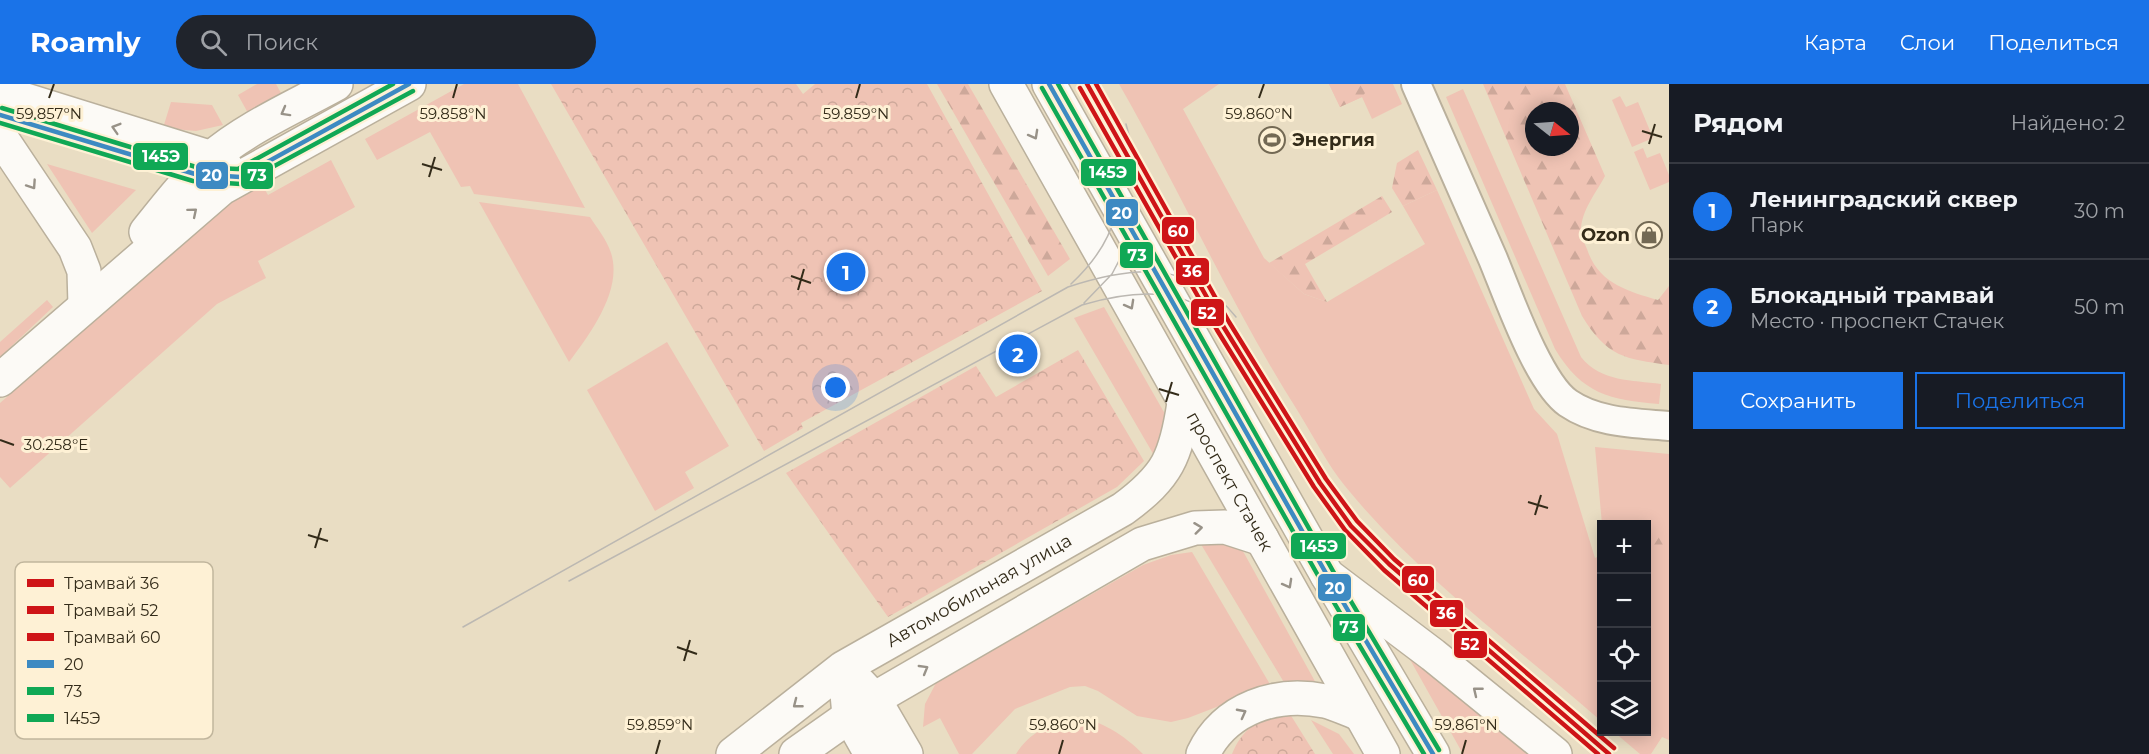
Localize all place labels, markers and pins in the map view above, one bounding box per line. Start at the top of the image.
sports icon: Энергия [1257,125,1287,155]
place label: Энергия [1292,129,1375,151]
shop icon: Ozon [1634,220,1664,250]
place label: Ozon [1581,224,1630,246]
pin: 1 [826,250,866,294]
pin: 2 [998,332,1038,376]

